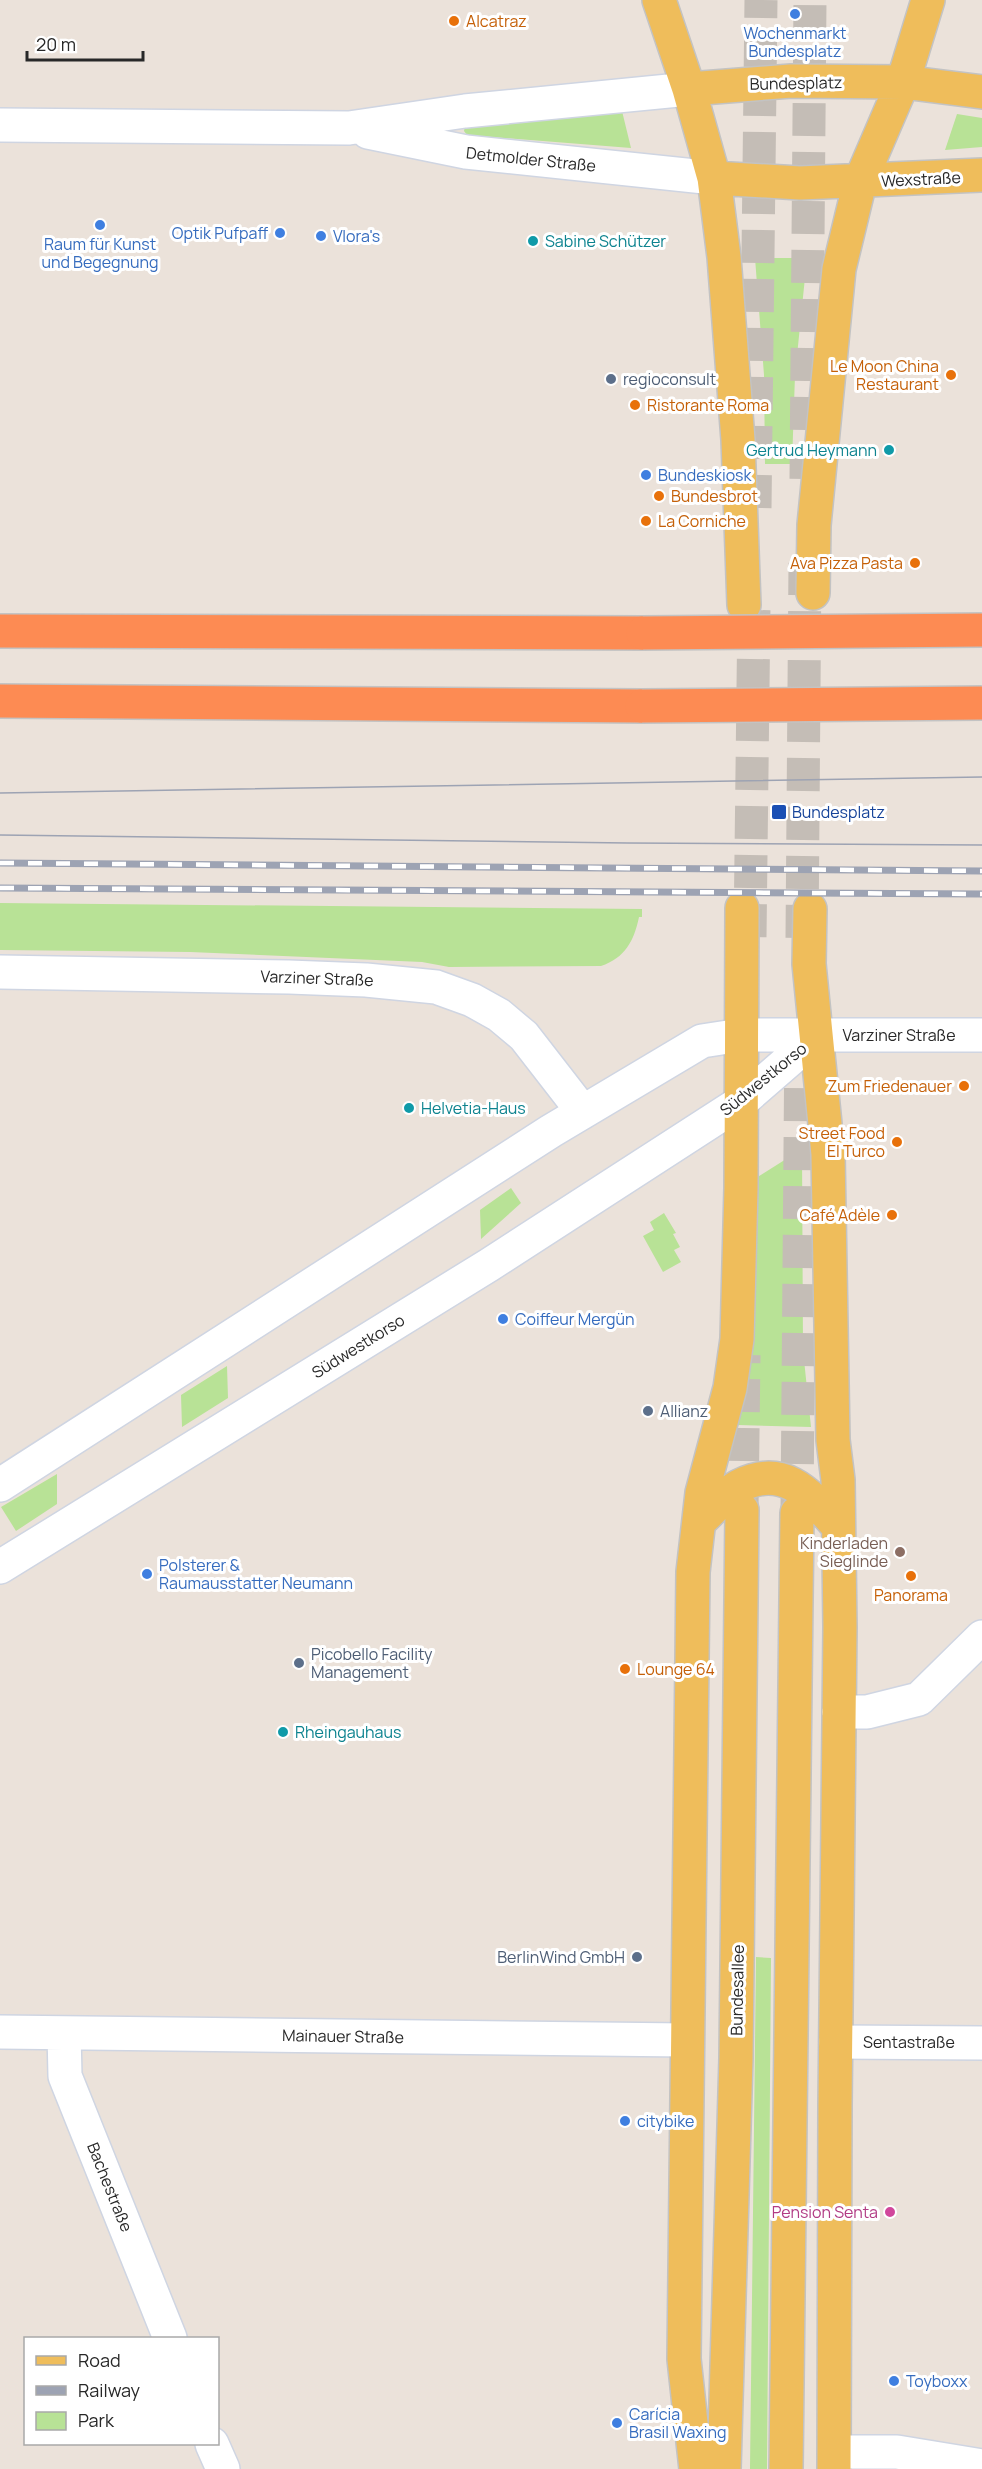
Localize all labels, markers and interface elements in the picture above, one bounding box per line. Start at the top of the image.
marker: Wochenmarkt Bundesplatz [788,7,802,21]
place label: Alcatraz [466,10,527,32]
marker: Alcatraz [447,14,461,28]
place label: Wochenmarkt Bundesplatz [743,22,847,62]
scale bar [27,24,142,62]
text: 20 m [36,32,76,56]
street label: Bundesplatz [749,71,843,95]
street label: Detmolder Straße [465,141,597,177]
street label: Wexstraße [881,166,961,192]
marker: Raum für Kunst und Begegnung [93,218,107,232]
place label: Optik Pufpaff [172,222,268,244]
place label: Vlora's [333,225,380,247]
marker: Optik Pufpaff [273,226,287,240]
marker: Vlora's [314,229,328,243]
place label: Sabine Schützer [545,230,666,252]
place label: Raum für Kunst und Begegnung [41,233,159,273]
marker: Sabine Schützer [526,234,540,248]
place label: Le Moon China Restaurant [830,355,939,395]
place label: regioconsult [623,368,716,390]
marker: Le Moon China Restaurant [944,368,958,382]
marker: regioconsult [604,372,618,386]
place label: Ristorante Roma [647,394,769,416]
marker: Ristorante Roma [628,398,642,412]
place label: Gertrud Heymann [746,439,877,461]
marker: Gertrud Heymann [882,443,896,457]
place label: Bundeskiosk [658,464,752,486]
marker: Bundeskiosk [639,468,653,482]
place label: Bundesbrot [671,485,758,507]
marker: Bundesbrot [652,489,666,503]
place label: La Corniche [658,510,746,532]
marker: La Corniche [639,514,653,528]
place label: Ava Pizza Pasta [790,552,903,574]
marker: Ava Pizza Pasta [908,556,922,570]
place label: Bundesplatz [792,801,885,823]
marker: Bundesplatz [770,803,788,821]
street label: Varziner Straße [260,965,374,991]
street label: Varziner Straße [842,1024,956,1046]
street label: Südwestkorso [715,1037,811,1121]
place label: Zum Friedenauer [827,1075,952,1097]
marker: Zum Friedenauer [957,1079,971,1093]
place label: Helvetia-Haus [421,1097,526,1119]
marker: Helvetia-Haus [402,1101,416,1115]
place label: Street Food El Turco [799,1122,885,1162]
marker: Street Food El Turco [890,1135,904,1149]
place label: Café Adèle [799,1204,880,1226]
marker: Café Adèle [885,1208,899,1222]
place label: Coiffeur Mergün [515,1308,634,1330]
street label: Südwestkorso [307,1309,409,1383]
marker: Coiffeur Mergün [496,1312,510,1326]
place label: Allianz [660,1400,708,1422]
marker: Allianz [641,1404,655,1418]
place label: Kinderladen Sieglinde [800,1532,888,1572]
marker: Kinderladen Sieglinde [893,1545,907,1559]
place label: Polsterer & Raumausstatter Neumann [159,1554,353,1594]
marker: Polsterer & Raumausstatter Neumann [140,1567,154,1581]
marker: Panorama [904,1569,918,1583]
place label: Panorama [874,1584,948,1606]
place label: Picobello Facility Management [311,1643,433,1683]
marker: Picobello Facility Management [292,1656,306,1670]
place label: Lounge 64 [637,1658,715,1680]
marker: Lounge 64 [618,1662,632,1676]
place label: Rheingauhaus [295,1721,401,1743]
marker: Rheingauhaus [276,1725,290,1739]
street label: Bundesallee [725,1944,749,2036]
place label: BerlinWind GmbH [497,1946,625,1968]
marker: BerlinWind GmbH [630,1950,644,1964]
street label: Mainauer Straße [282,2024,404,2048]
street label: Sentastraße [863,2031,955,2053]
place label: citybike [637,2110,694,2132]
marker: citybike [618,2114,632,2128]
street label: Bachestraße [82,2139,138,2235]
place label: Pension Senta [772,2201,878,2223]
marker: Pension Senta [883,2205,897,2219]
legend [24,2337,219,2445]
text: Road [78,2348,121,2372]
place label: Toyboxx [906,2370,968,2392]
marker: Toyboxx [887,2374,901,2388]
text: Railway [78,2378,140,2402]
place label: Carícia Brasil Waxing [629,2403,727,2443]
text: Park [78,2408,115,2432]
marker: Carícia Brasil Waxing [610,2416,624,2430]

